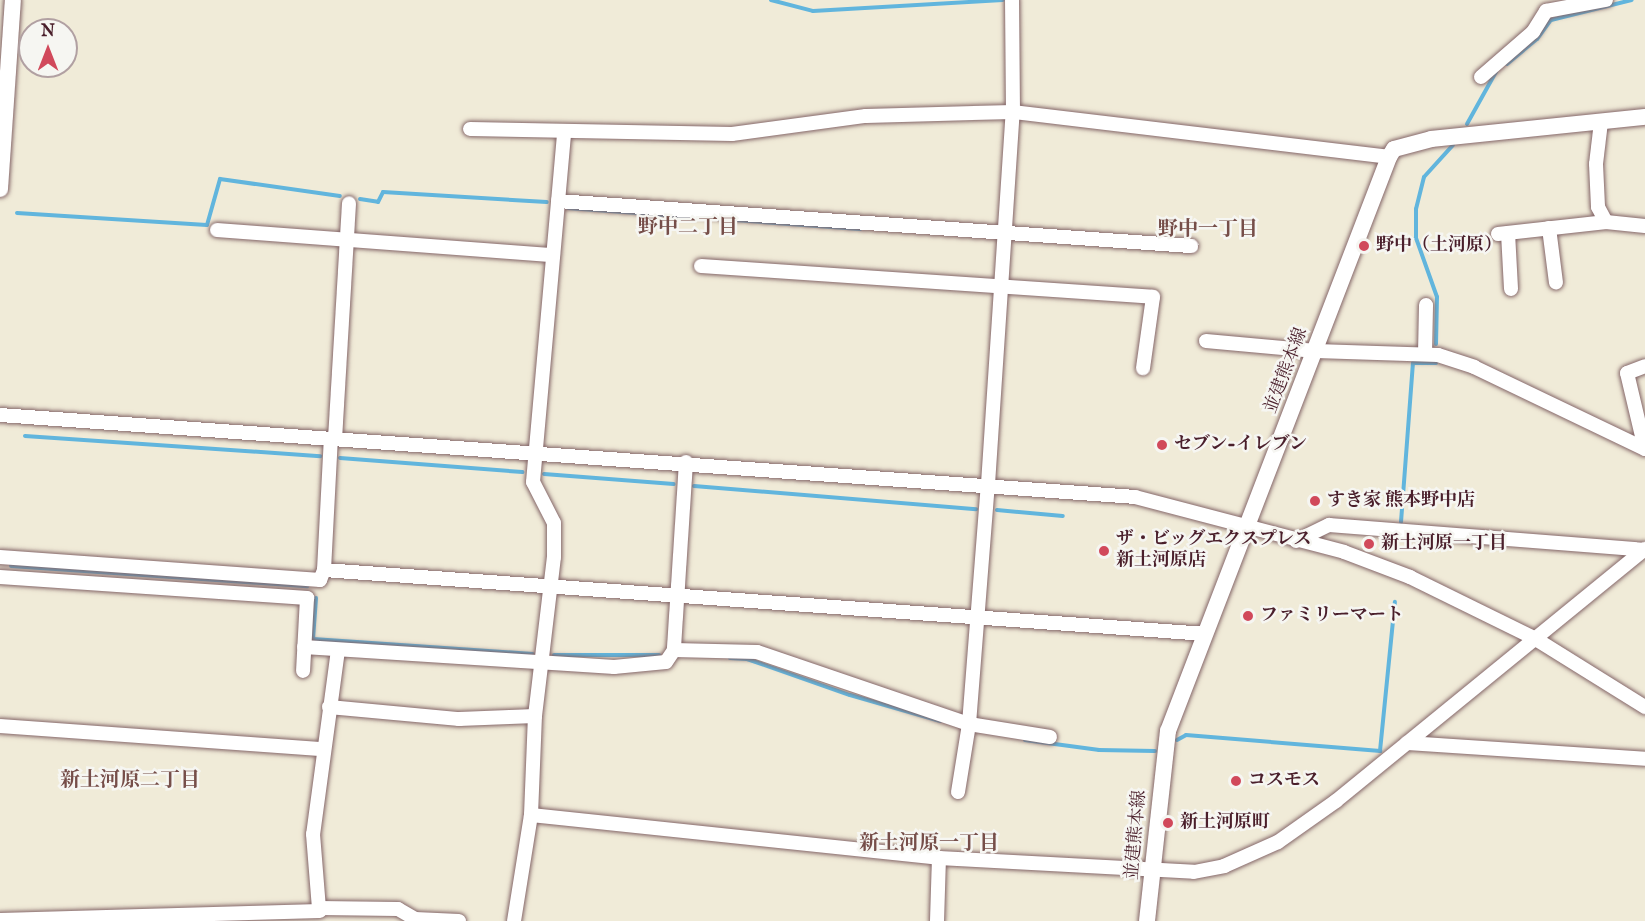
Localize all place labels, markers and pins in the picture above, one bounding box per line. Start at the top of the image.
place label: 野中（土河原） [1376,235,1502,257]
marker: 野中（土河原） [1357,239,1371,253]
place label: セブン-イレブン [1174,434,1308,456]
marker: セブン-イレブン [1155,438,1169,452]
place label: すき家 熊本野中店 [1327,490,1475,512]
marker: すき家 熊本野中店 [1308,494,1322,508]
place label: ザ・ビッグエクスプレス 新土河原店 [1116,530,1314,572]
place label: 新土河原一丁目 [1381,533,1507,555]
marker: 新土河原一丁目 [1362,537,1376,551]
marker: ザ・ビッグエクスプレス 新土河原店 [1097,544,1111,558]
place label: ファミリーマート [1260,605,1404,627]
marker: ファミリーマート [1241,609,1255,623]
place label: コスモス [1248,770,1320,792]
marker: コスモス [1229,774,1243,788]
place label: 新土河原町 [1180,812,1270,834]
marker: 新土河原町 [1161,816,1175,830]

